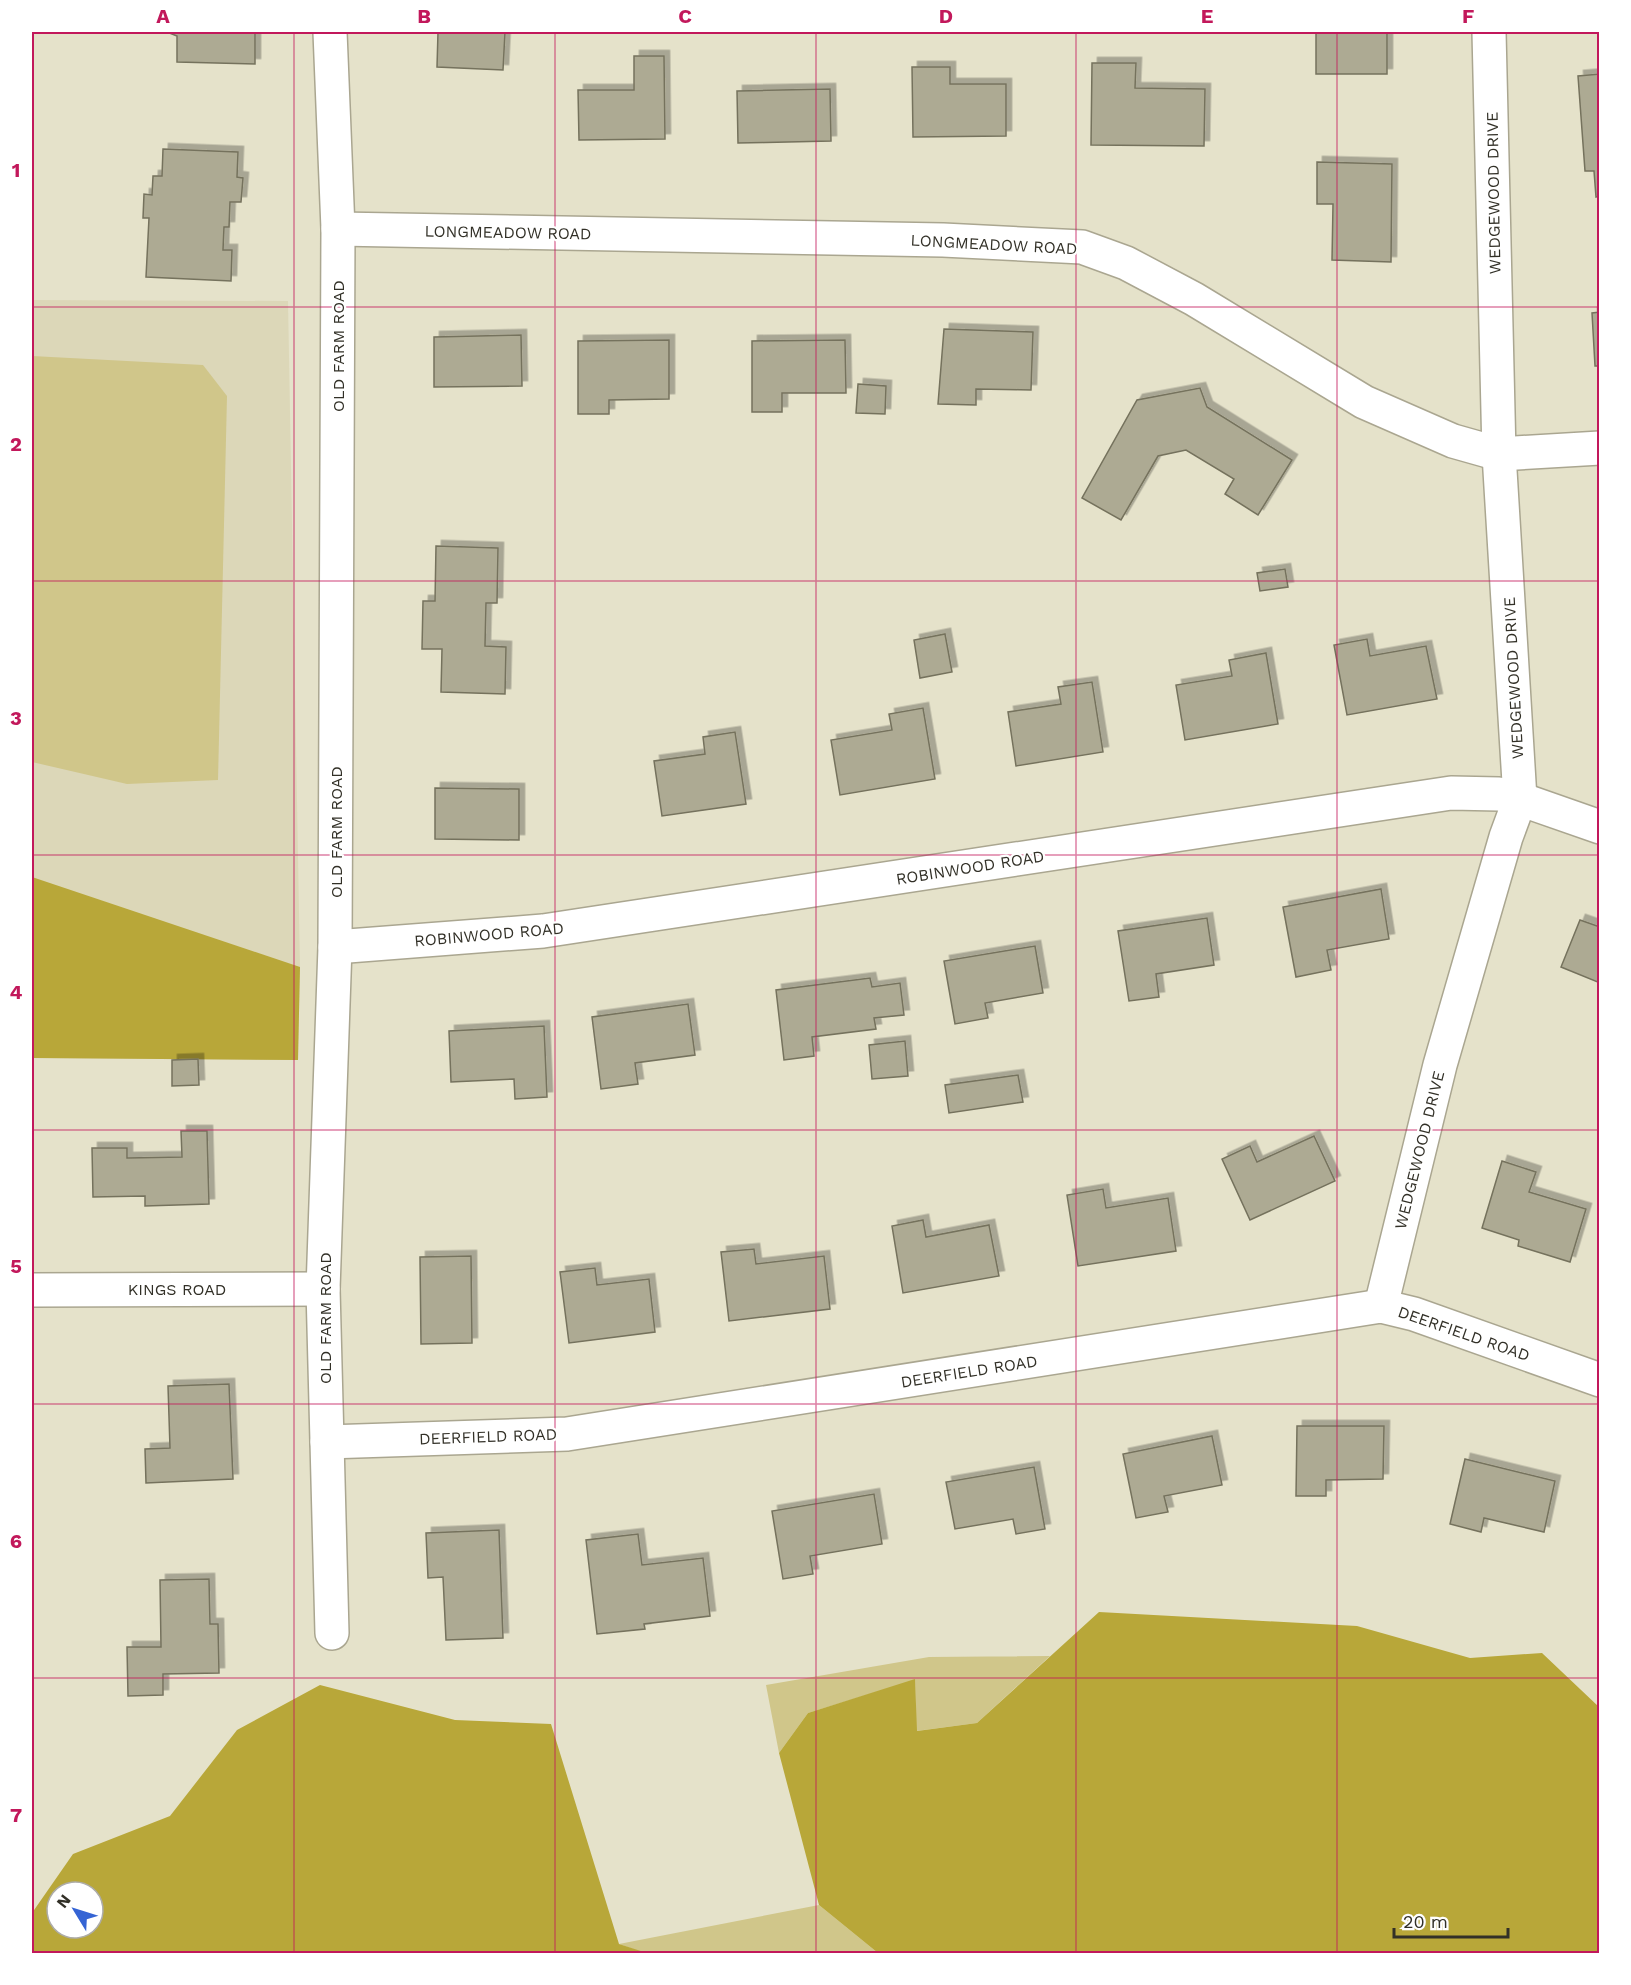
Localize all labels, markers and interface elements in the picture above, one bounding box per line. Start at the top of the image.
text: A [156,4,170,28]
text: B [417,4,431,28]
text: C [678,4,692,28]
text: D [939,4,953,28]
text: E [1201,4,1213,28]
text: F [1462,4,1474,28]
street label: WEDGEWOOD DRIVE [1483,112,1504,274]
text: 1 [12,158,20,182]
street label: LONGMEADOW ROAD [424,222,592,243]
street label: LONGMEADOW ROAD [910,231,1078,258]
street label: OLD FARM ROAD [329,280,348,412]
text: 2 [10,432,22,456]
street label: WEDGEWOOD DRIVE [1500,596,1527,760]
text: 3 [10,706,22,730]
street label: OLD FARM ROAD [327,766,346,898]
street label: ROBINWOOD ROAD [895,846,1046,889]
street label: ROBINWOOD ROAD [414,919,565,950]
text: 4 [10,980,23,1004]
street label: WEDGEWOOD DRIVE [1391,1069,1448,1231]
street label: OLD FARM ROAD [316,1252,335,1384]
text: 5 [10,1254,22,1278]
street label: KINGS ROAD [128,1280,226,1299]
street label: DEERFIELD ROAD [1395,1302,1532,1365]
street label: DEERFIELD ROAD [899,1351,1039,1392]
street label: DEERFIELD ROAD [419,1425,557,1448]
text: 6 [10,1529,22,1553]
text: 7 [10,1803,22,1827]
north arrow [45,1880,105,1940]
text: N [52,1891,75,1912]
scale bar [1394,1901,1508,1939]
text: 20 m [1403,1911,1448,1932]

